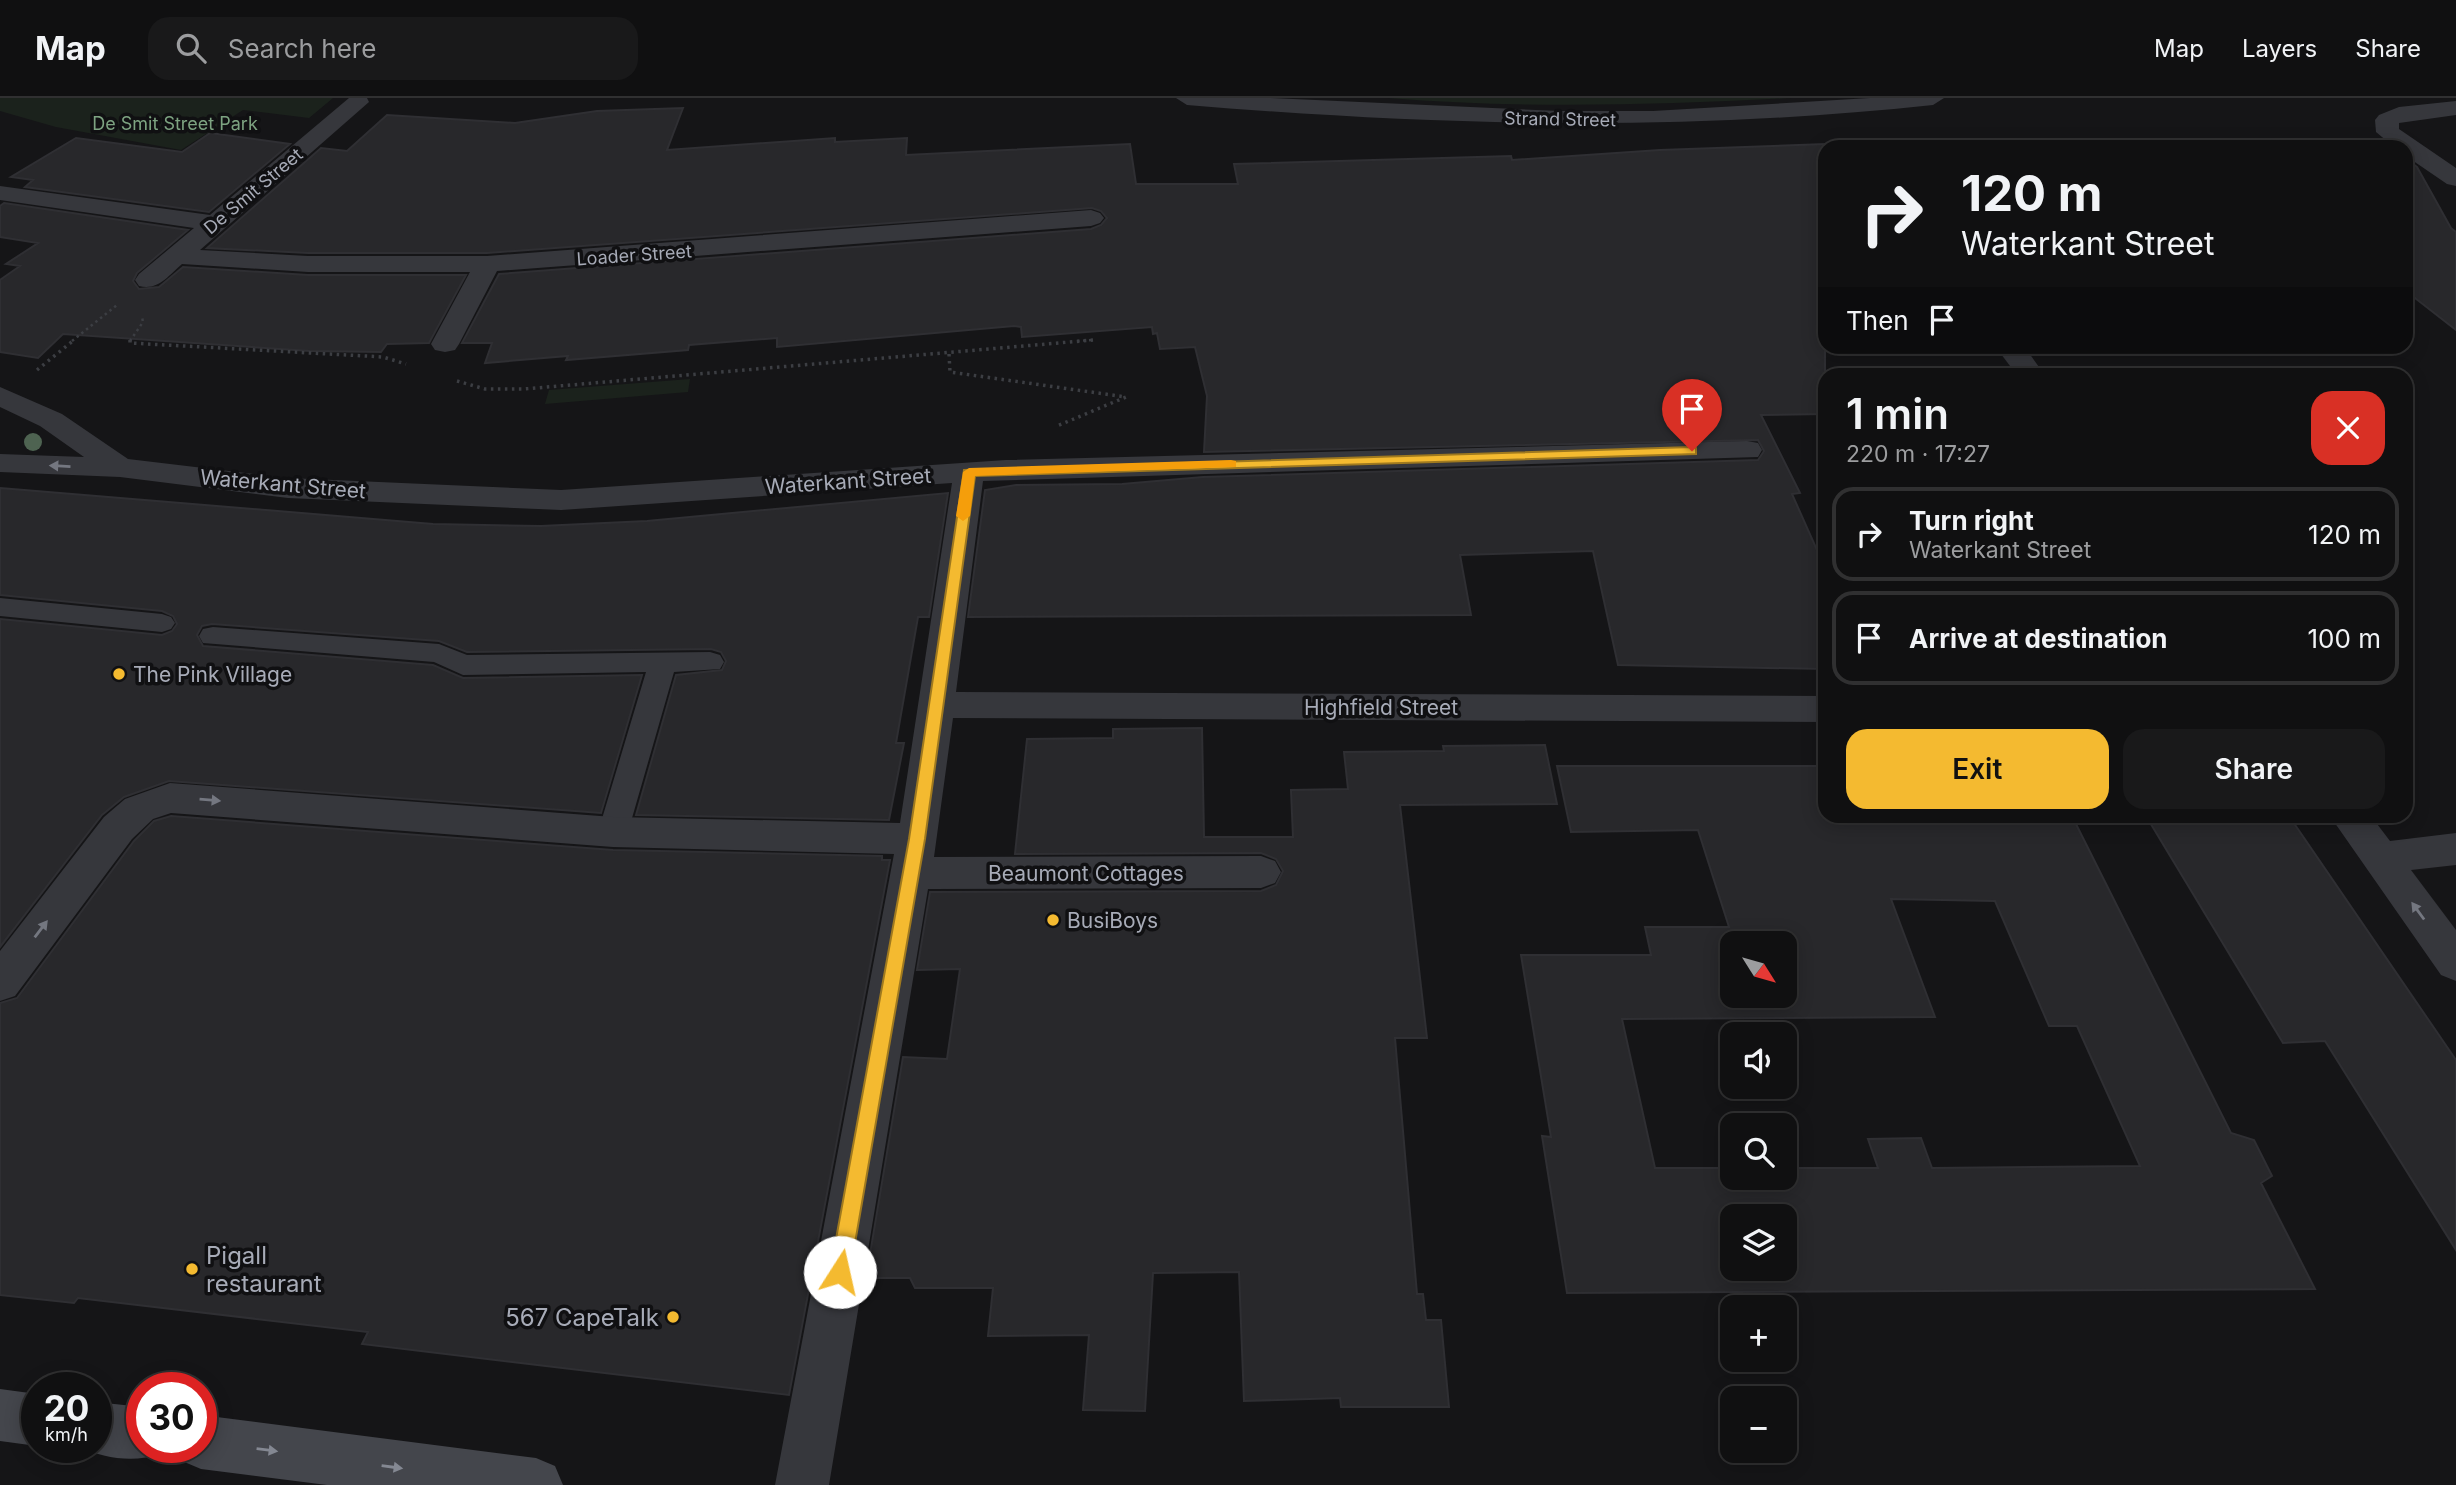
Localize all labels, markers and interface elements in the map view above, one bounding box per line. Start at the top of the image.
search box [148,17,638,80]
text: Map [35,28,106,68]
icon: search [172,29,210,67]
text: Search here [228,33,376,64]
text: Map [2154,34,2204,63]
text: Layers [2242,34,2317,63]
text: Share [2355,34,2421,63]
street label: Strand Street [1504,108,1616,130]
park label: De Smit Street Park [92,113,258,134]
street label: De Smit Street [200,144,307,238]
text: 120 m [1961,164,2102,223]
icon: right [1846,168,1937,259]
text: Waterkant Street [1961,224,2214,263]
street label: Loader Street [576,240,692,269]
icon: arrive [1923,301,1961,339]
text: Then [1846,305,1909,336]
pin [1662,379,1722,451]
text: 1 min [1846,388,1949,439]
icon: arrive [1673,390,1711,428]
button: close [2311,391,2385,465]
text: 220 m · 17:27 [1846,440,1990,468]
one-way arrow [49,460,71,471]
street label: Waterkant Street [764,463,932,499]
street label: Waterkant Street [199,464,367,504]
text: Turn right [1909,505,2034,536]
icon: right [1850,515,1888,553]
text: 120 m [2308,519,2381,550]
text: Waterkant Street [1909,536,2091,564]
icon: arrive [1850,619,1888,657]
text: Arrive at destination [1909,623,2168,654]
text: 100 m [2308,623,2381,654]
place label: The Pink Village [133,662,292,687]
marker: The Pink Village [111,666,127,682]
street label: Highfield Street [1304,695,1458,720]
button: Exit [1846,729,2109,809]
button: Share [2123,729,2385,809]
one-way arrow [199,795,221,806]
street label: Beaumont Cottages [988,861,1184,886]
one-way arrow [2411,902,2425,920]
place label: BusiBoys [1067,908,1158,933]
marker: BusiBoys [1045,912,1061,928]
one-way arrow [34,920,49,938]
north arrow [1720,931,1797,1008]
map controls [1720,931,1797,1463]
button: sound [1720,1022,1797,1099]
button: search [1720,1113,1797,1190]
button: layers [1720,1204,1797,1281]
position arrow [803,1235,877,1309]
place label: Pigall restaurant [206,1241,322,1298]
marker: Pigall restaurant [184,1261,200,1277]
button: + [1720,1295,1797,1372]
place label: 567 CapeTalk [505,1303,659,1332]
marker: 567 CapeTalk [665,1309,681,1325]
speed limit sign: 30 [126,1372,217,1463]
button: − [1720,1386,1797,1463]
text: 20 [44,1387,89,1429]
text: km/h [45,1424,88,1445]
one-way arrow [257,1445,279,1456]
one-way arrow [381,1462,403,1473]

